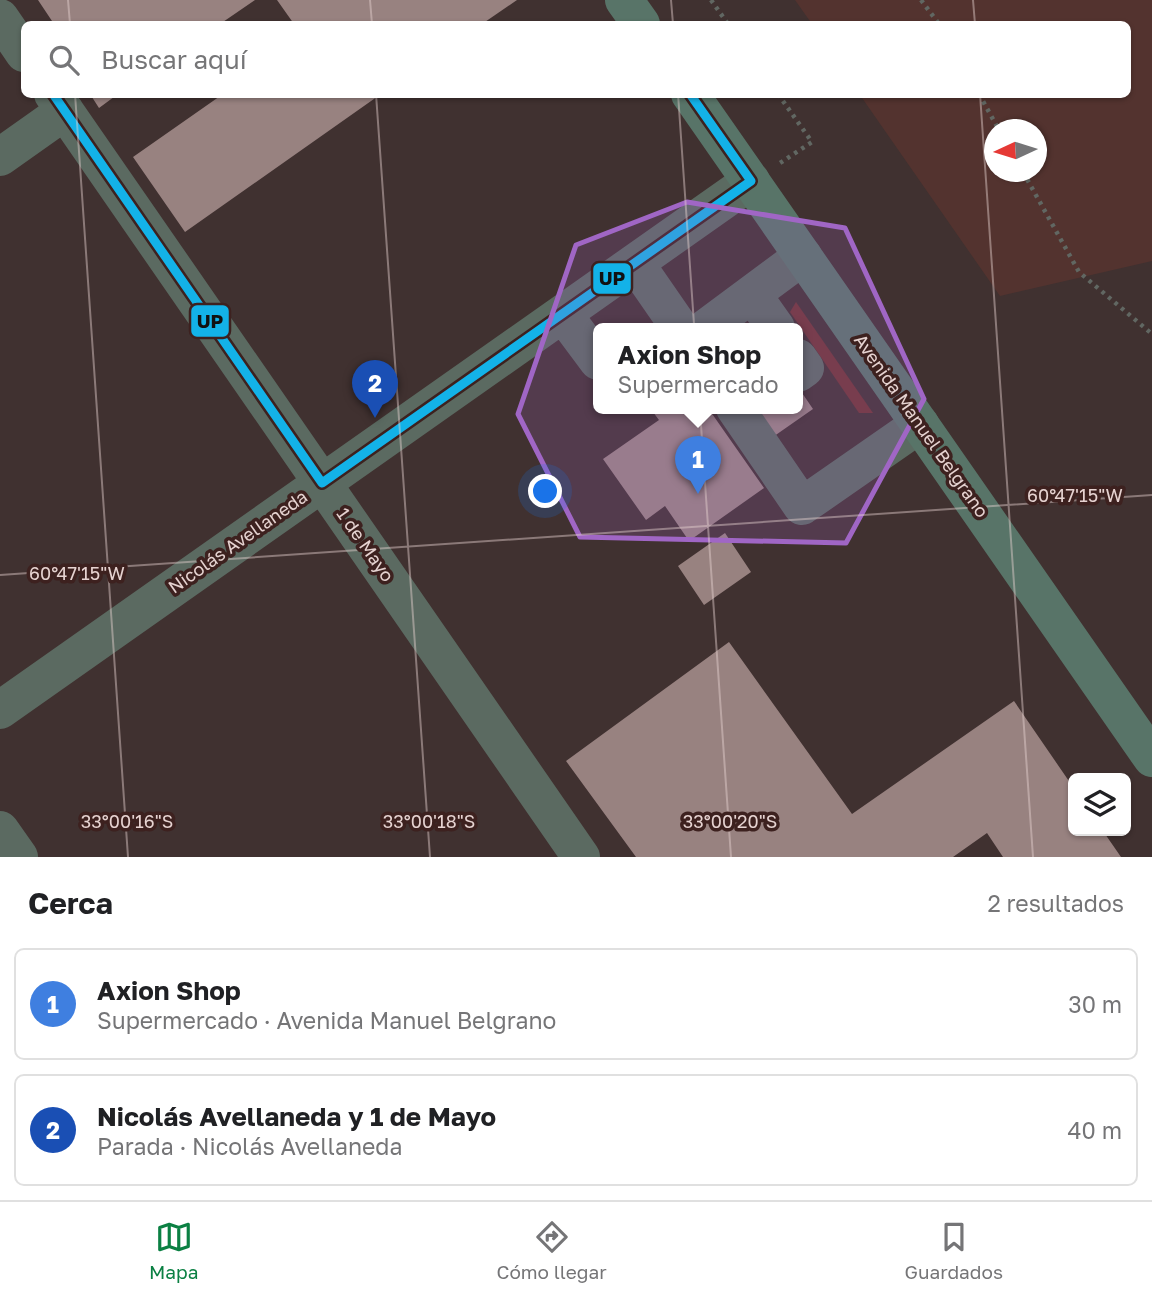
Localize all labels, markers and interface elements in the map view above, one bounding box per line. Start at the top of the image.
search box [21,21,1131,98]
icon: search [45,41,83,79]
text: Buscar aquí [101,44,247,75]
north arrow [984,119,1047,182]
line badge: UP [592,262,632,295]
text: UP [599,266,626,289]
line badge: UP [190,304,230,338]
text: UP [197,309,224,332]
popup [593,323,803,414]
street label: Avenida Manuel Belgrano [850,329,994,521]
text: Axion Shop [617,339,761,370]
pin: 2 [352,360,398,418]
text: Supermercado [617,370,779,398]
pin: 1 [675,436,721,494]
your location [528,474,562,508]
text: 60°47'15"W [1027,484,1123,506]
street label: Nicolás Avellaneda [164,485,311,597]
street label: 1 de Mayo [332,503,399,586]
text: 60°47'15"W [29,562,125,584]
map controls [1068,773,1131,836]
button: layers [1068,773,1131,836]
text: 33°00'16"S [81,810,173,832]
text: 33°00'18"S [383,810,475,832]
text: 33°00'20"S [683,810,777,832]
text: Cerca [28,885,113,921]
text: 2 resultados [987,889,1124,917]
text: Axion Shop [97,975,241,1006]
text: 1 [47,990,59,1018]
text: 30 m [1068,990,1122,1018]
text: Supermercado · Avenida Manuel Belgrano [97,1006,556,1034]
text: Nicolás Avellaneda y 1 de Mayo [97,1101,496,1132]
text: 2 [46,1116,60,1144]
text: 40 m [1068,1116,1122,1144]
text: Parada · Nicolás Avellaneda [97,1132,403,1160]
tab: Mapa [149,1218,198,1283]
tab: Cómo llegar [496,1218,607,1283]
tab: Guardados [905,1218,1003,1283]

